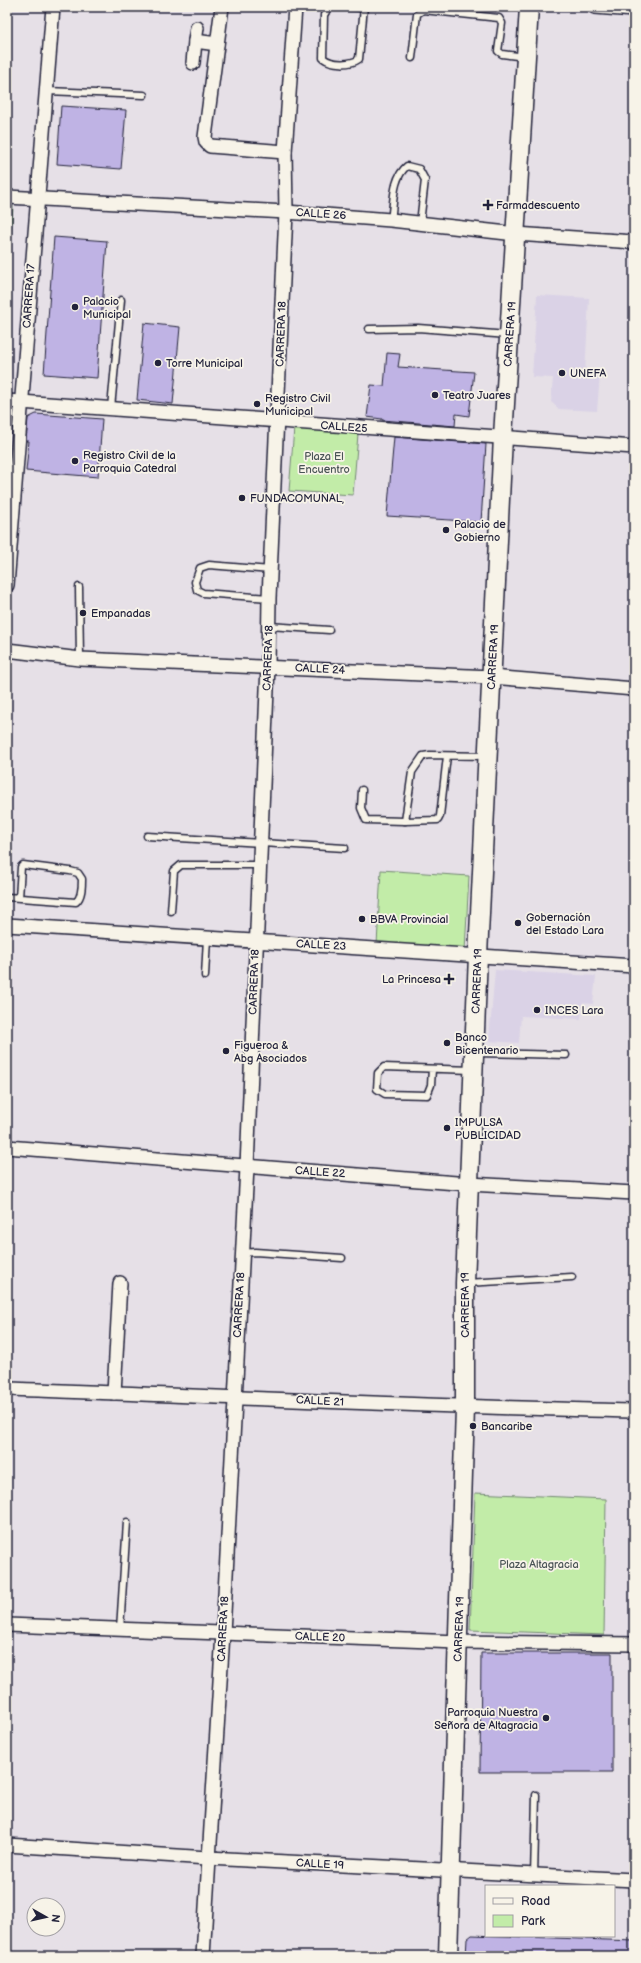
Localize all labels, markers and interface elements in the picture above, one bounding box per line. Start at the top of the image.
place label: Farmadescuento [496,199,580,212]
marker: Farmadescuento [483,200,493,210]
street label: CALLE 26 [295,206,347,222]
street label: CARRERA 17 [20,263,38,329]
place label: Palacio Municipal [83,295,131,321]
street label: CARRERA 18 [273,301,289,367]
street label: CARRERA 19 [501,301,519,367]
marker: Palacio Municipal [70,302,80,312]
place label: Torre Municipal [166,357,243,370]
marker: Torre Municipal [153,358,163,368]
place label: UNEFA [570,367,607,380]
marker: UNEFA [557,368,567,378]
place label: Teatro Juares [443,389,511,402]
marker: Teatro Juares [430,390,440,400]
place label: Registro Civil Municipal [265,392,330,418]
marker: Registro Civil Municipal [252,399,262,409]
street label: CALLE25 [320,419,368,435]
place label: Registro Civil de la Parroquia Catedral [83,449,176,475]
park label: Plaza El Encuentro [298,450,350,476]
marker: Registro Civil de la Parroquia Catedral [70,456,80,466]
place label: FUNDACOMUNAL, [250,492,344,505]
marker: FUNDACOMUNAL, [237,493,247,503]
place label: Palacio de Gobierno [454,518,506,544]
marker: Palacio de Gobierno [441,525,451,535]
place label: Empanadas [91,607,151,620]
marker: Empanadas [78,608,88,618]
street label: CARRERA 19 [485,624,501,690]
street label: CARRERA 18 [260,625,276,691]
street label: CALLE 24 [294,661,346,677]
place label: Gobernación del Estado Lara [526,911,604,937]
place label: BBVA Provincial [370,913,448,926]
marker: BBVA Provincial [357,914,367,924]
marker: Gobernación del Estado Lara [513,918,523,928]
street label: CALLE 23 [295,937,347,953]
street label: CARRERA 19 [469,948,485,1014]
street label: CARRERA 18 [246,949,262,1015]
place label: La Princesa [382,973,441,986]
marker: La Princesa [444,974,454,984]
place label: INCES Lara [545,1004,604,1017]
marker: INCES Lara [532,1005,542,1015]
place label: Banco Bicentenario [455,1031,518,1057]
marker: Banco Bicentenario [442,1038,452,1048]
place label: Figueroa & Abg Asociados [234,1039,307,1065]
marker: Figueroa & Abg Asociados [221,1046,231,1056]
place label: IMPULSA PUBLICIDAD [455,1116,521,1142]
marker: IMPULSA PUBLICIDAD [442,1123,452,1133]
street label: CALLE 22 [294,1164,346,1180]
street label: CARRERA 18 [231,1272,247,1338]
street label: CARRERA 19 [459,1272,472,1338]
street label: CALLE 21 [296,1393,344,1409]
place label: Bancaribe [481,1420,533,1433]
marker: Bancaribe [468,1421,478,1431]
park label: Plaza Altagracia [499,1558,579,1571]
street label: CARRERA 18 [215,1596,231,1662]
street label: CARRERA 19 [451,1596,467,1662]
street label: CALLE 20 [295,1630,346,1644]
place label: Parroquia Nuestra Señora de Altagracia [434,1706,538,1732]
marker: Parroquia Nuestra Señora de Altagracia [541,1713,551,1723]
street label: CALLE 19 [296,1856,344,1872]
legend [485,1885,615,1937]
text: Road [521,1894,550,1909]
north arrow [26,1897,66,1937]
text: N [48,1913,62,1923]
text: Park [521,1914,545,1929]

